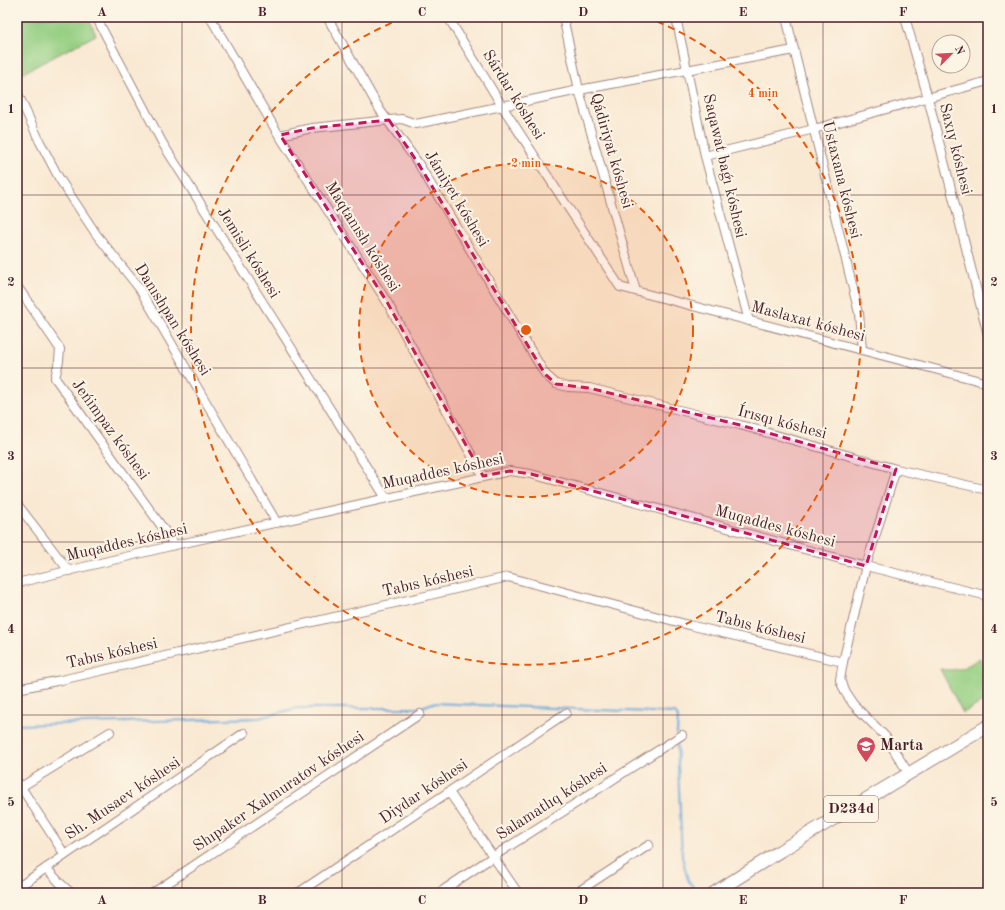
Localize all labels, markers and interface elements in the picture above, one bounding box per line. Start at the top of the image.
text: A [97,6,107,19]
text: B [257,6,267,19]
text: C [418,6,426,19]
text: D [578,6,588,19]
text: E [739,6,748,19]
text: F [899,6,908,19]
north arrow [931,34,971,74]
text: N [952,44,966,57]
street label: Sárdar kóshesi [479,47,547,143]
text: 4 min [748,88,778,100]
street label: Qádiriyat kóshesi [587,92,635,210]
street label: Saqawat baǵı kóshesi [700,92,748,240]
street label: Saxıy kóshesi [936,101,974,197]
text: 1 [7,103,15,116]
text: 1 [990,103,998,116]
street label: Ustaxana kóshesi [819,119,863,241]
street label: Jámiyet kóshesi [421,148,491,250]
text: 2 min [511,158,541,170]
street label: Maqtanısh kóshesi [322,179,402,295]
street label: Jemisli kóshesi [214,205,282,301]
street label: Danıshpan kóshesi [131,261,213,379]
text: 2 [7,276,15,289]
text: 2 [990,276,998,289]
street label: Maslaxat kóshesi [749,299,867,345]
centre of rings [519,323,533,337]
street label: Jeńimpaz kóshesi [68,377,152,483]
street label: Írısqı kóshesi [736,400,829,443]
text: 3 [7,450,15,463]
text: 3 [990,450,998,463]
street label: Muqaddes kóshesi [381,451,505,493]
street label: Muqaddes kóshesi [713,503,837,551]
street label: Muqaddes kóshesi [65,521,189,565]
street label: Tabıs kóshesi [381,564,475,600]
street label: Tabıs kóshesi [713,609,807,647]
text: 4 [7,623,15,636]
text: 4 [990,623,998,636]
street label: Tabıs kóshesi [65,636,159,672]
street label: Shıpaker Xalmuratov kóshesi [191,729,367,855]
school or university icon: Marta [855,735,877,763]
place label: Marta [880,738,923,754]
street label: Sh. Musaev kóshesi [62,755,184,843]
street label: Diydar kóshesi [377,757,471,827]
street label: Salamatlıq kóshesi [494,760,610,844]
text: 5 [7,796,15,809]
road number: D234d [824,796,878,822]
text: 5 [990,796,998,809]
text: A [97,894,107,907]
text: B [257,894,267,907]
text: C [418,894,426,907]
text: D [578,894,588,907]
text: E [739,894,748,907]
text: F [899,894,908,907]

